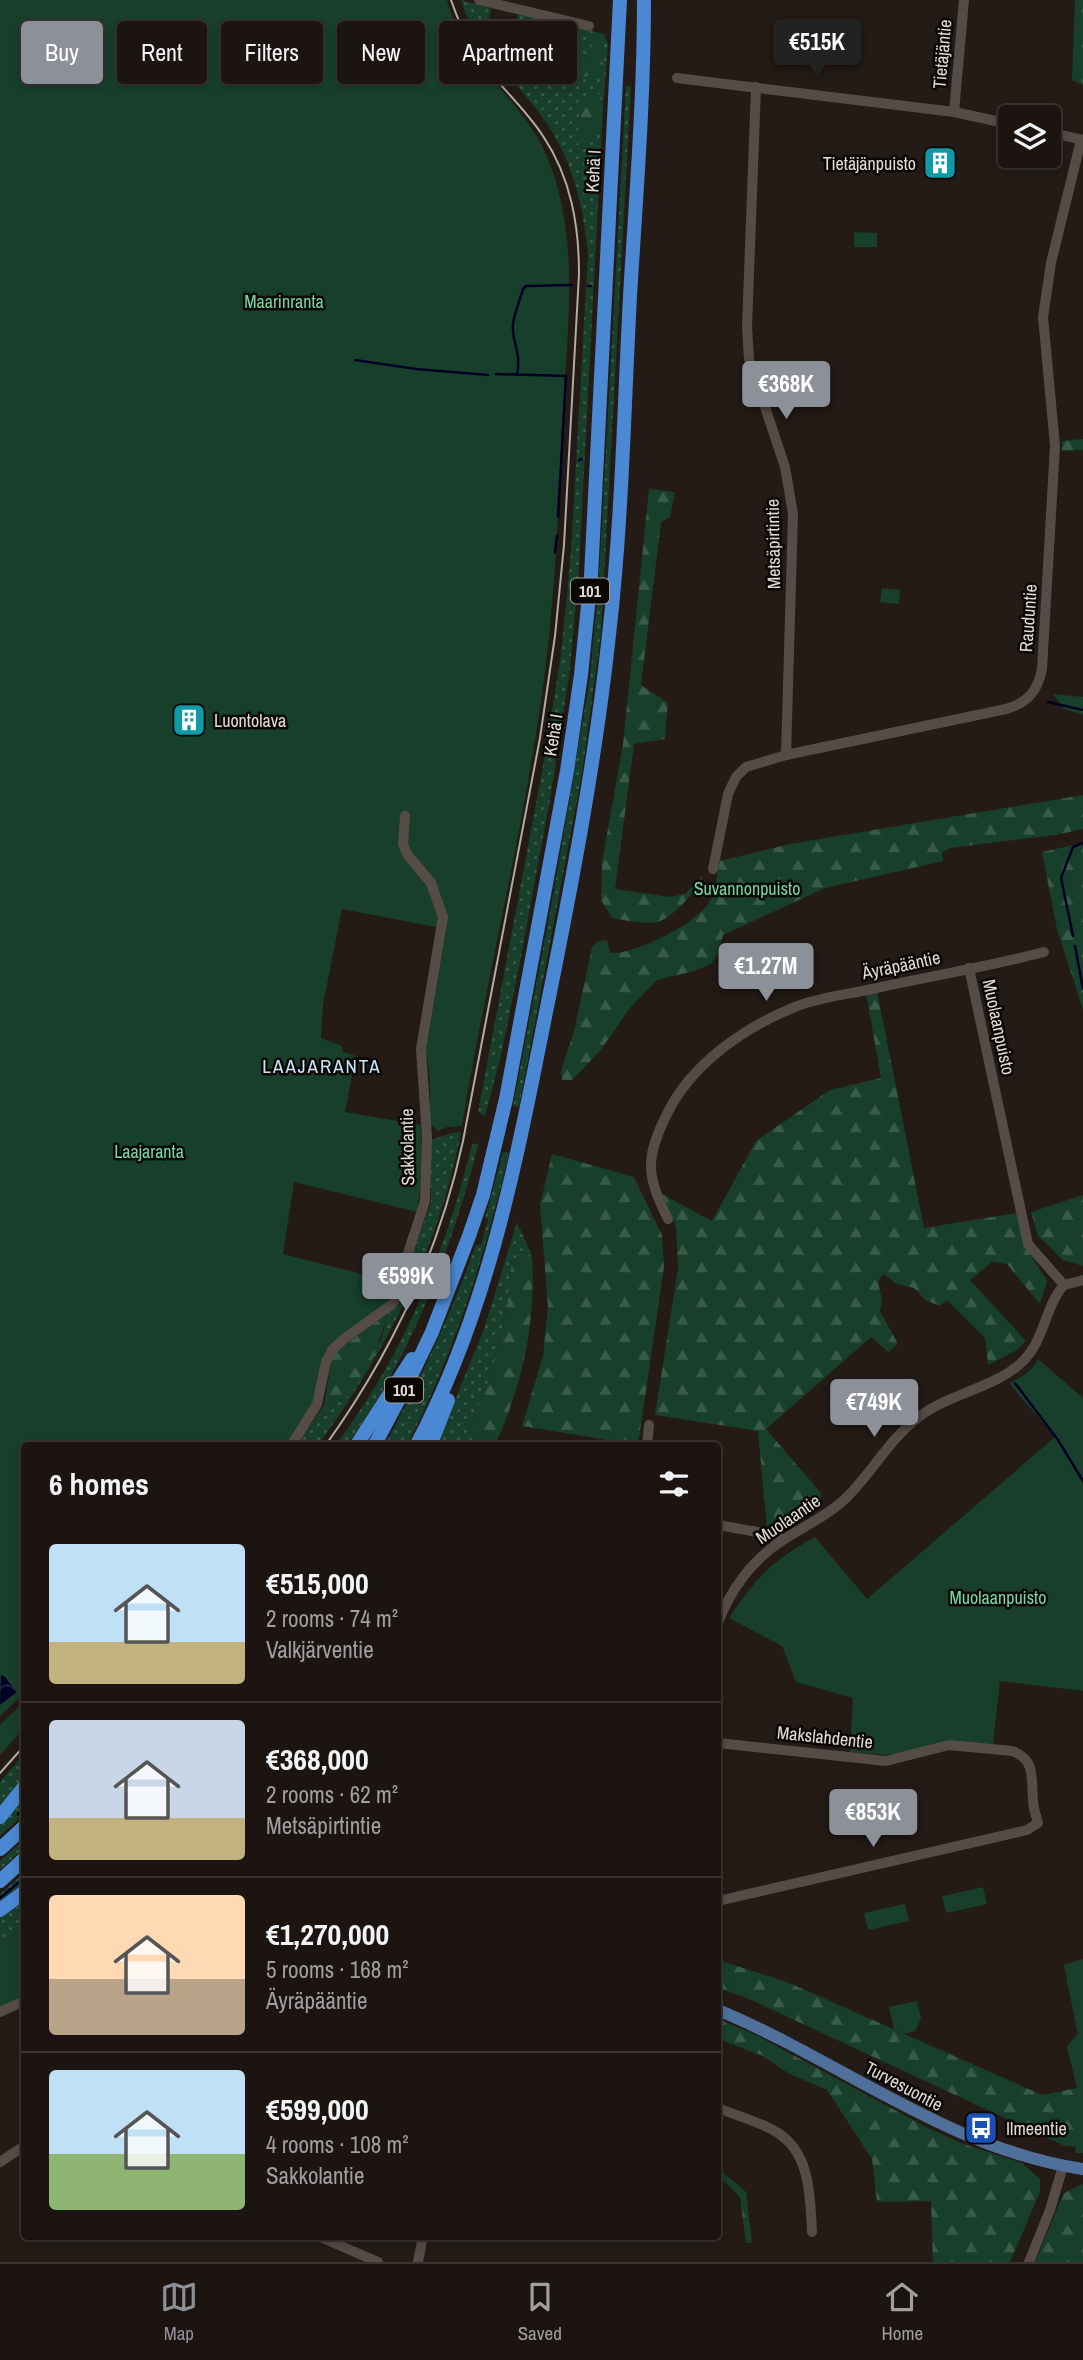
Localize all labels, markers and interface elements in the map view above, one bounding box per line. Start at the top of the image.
street label: Tietäjäntie [927,18,957,90]
pin: €515K [768,20,866,79]
chip: Buy [21,21,103,84]
chip: Rent [117,21,207,84]
chip: Filters [221,21,323,84]
chip: New [337,21,425,84]
chip: Apartment [439,21,577,84]
text: €515K [789,26,845,57]
map controls [998,105,1061,168]
button: layers [998,105,1061,168]
building icon: Tietäjänpuisto [921,144,959,182]
street label: Kehä I [579,149,607,193]
place label: Tietäjänpuisto [823,151,916,176]
park label: Maarinranta [244,289,324,314]
pin: €368K [737,362,835,421]
text: €368K [758,368,814,399]
street label: Metsäpirtintie [760,499,786,589]
road number: 101 [571,578,609,604]
street label: Rauduntie [1013,583,1043,653]
building icon: Luontolava [170,701,208,739]
place label: Luontolava [214,708,286,733]
street label: Kehä I [537,712,569,758]
park label: Suvannonpuisto [694,876,800,901]
pin: €1.27M [709,944,823,1003]
street label: Äyräpääntie [859,945,942,986]
text: €1.27M [735,950,797,981]
street label: Muolaanpuisto [977,977,1021,1077]
district label: LAAJARANTA [262,1053,382,1079]
street label: Sakkolantie [394,1108,420,1186]
park label: Laajaranta [114,1139,184,1164]
pin: €599K [357,1254,455,1313]
text: €599K [378,1260,434,1291]
road number: 101 [385,1378,423,1402]
pin: €749K [825,1380,923,1439]
text: €749K [846,1386,902,1417]
text: 6 homes [49,1464,149,1504]
icon: filters [655,1465,693,1503]
street label: Muolaantie [751,1488,825,1550]
text: €515,000 [266,1563,369,1603]
icon: home [105,1572,189,1656]
park label: Muolaanpuisto [950,1585,1046,1610]
text: 2 rooms · 74 m² [266,1603,398,1634]
text: Valkjärventie [266,1634,374,1665]
street label: Makslahdentie [776,1720,874,1754]
text: €368,000 [266,1739,369,1779]
icon: home [105,1748,189,1832]
text: 2 rooms · 62 m² [266,1779,398,1810]
pin: €853K [824,1790,922,1849]
text: €853K [845,1796,901,1827]
text: Metsäpirtintie [266,1810,381,1841]
text: €1,270,000 [266,1914,389,1954]
icon: home [105,1923,189,2007]
text: 5 rooms · 168 m² [266,1954,409,1985]
text: Äyräpääntie [266,1985,367,2016]
street label: Turvesuontie [861,2055,947,2117]
text: €599,000 [266,2089,369,2129]
icon: home [105,2098,189,2182]
bus stop icon: Ilmeentie [962,2109,1000,2147]
place label: Ilmeentie [1006,2116,1067,2141]
text: 4 rooms · 108 m² [266,2129,409,2160]
text: Sakkolantie [266,2160,365,2191]
tab: Map [160,2278,198,2346]
tab: Saved [518,2278,562,2346]
tab: Home [882,2278,923,2346]

